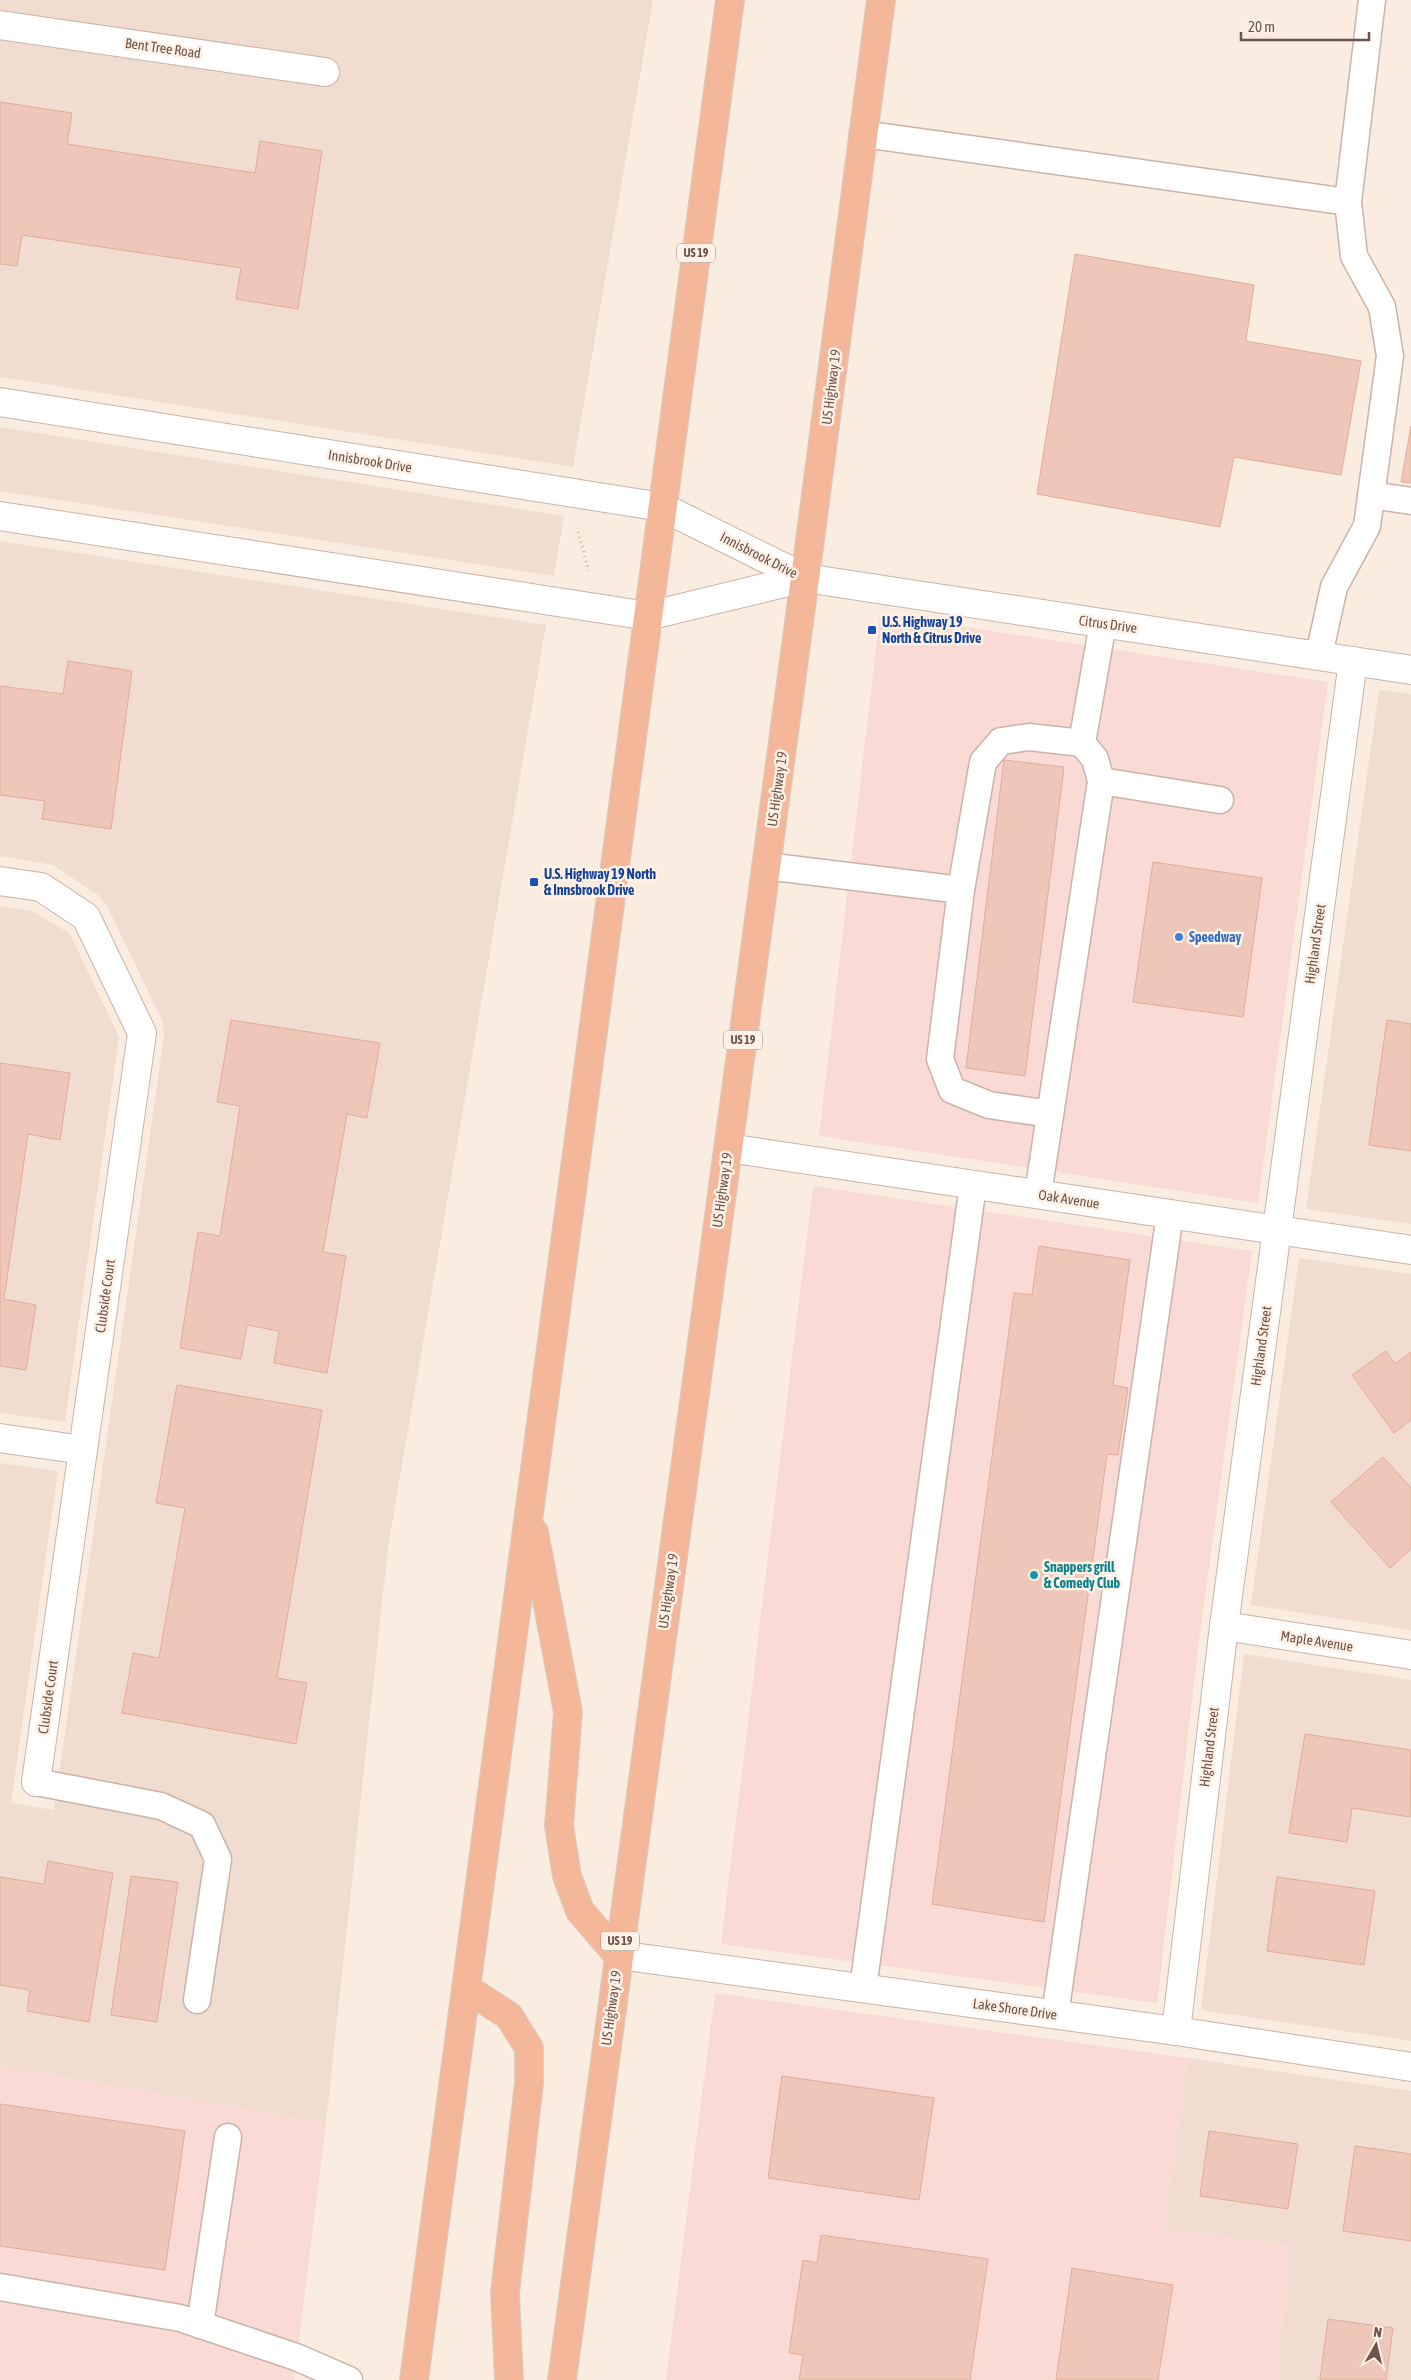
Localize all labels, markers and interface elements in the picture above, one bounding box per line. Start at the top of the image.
scale bar [1241,10,1368,42]
text: 20 m [1248,18,1275,35]
street label: Bent Tree Road [124,35,202,61]
road number: US 19 [677,244,715,262]
street label: US Highway 19 [818,348,844,426]
street label: Innisbrook Drive [327,446,413,476]
street label: Innisbrook Drive [718,529,800,581]
street label: Citrus Drive [1078,612,1138,636]
place label: U.S. Highway 19 North & Citrus Drive [882,614,981,646]
marker: U.S. Highway 19 North & Citrus Drive [866,624,878,636]
street label: US Highway 19 [764,750,790,828]
place label: U.S. Highway 19 North & Innsbrook Drive [544,866,656,898]
marker: U.S. Highway 19 North & Innsbrook Drive [528,876,540,888]
street label: Highland Street [1301,903,1329,985]
place label: Speedway [1189,929,1241,945]
marker: Speedway [1173,931,1185,943]
road number: US 19 [724,1030,762,1050]
street label: US Highway 19 [709,1151,735,1229]
street label: Oak Avenue [1037,1186,1101,1212]
street label: Clubside Court [92,1258,118,1334]
street label: Highland Street [1247,1305,1275,1387]
street label: US Highway 19 [655,1552,681,1630]
place label: Snappers grill & Comedy Club [1044,1559,1121,1591]
marker: Snappers grill & Comedy Club [1028,1569,1040,1581]
street label: Maple Avenue [1280,1627,1354,1655]
street label: Clubside Court [35,1659,61,1735]
street label: Highland Street [1196,1706,1222,1788]
road number: US 19 [601,1932,639,1950]
street label: US Highway 19 [598,1969,624,2047]
street label: Lake Shore Drive [972,1995,1058,2023]
north arrow [1351,2320,1401,2370]
text: N [1373,2324,1383,2341]

